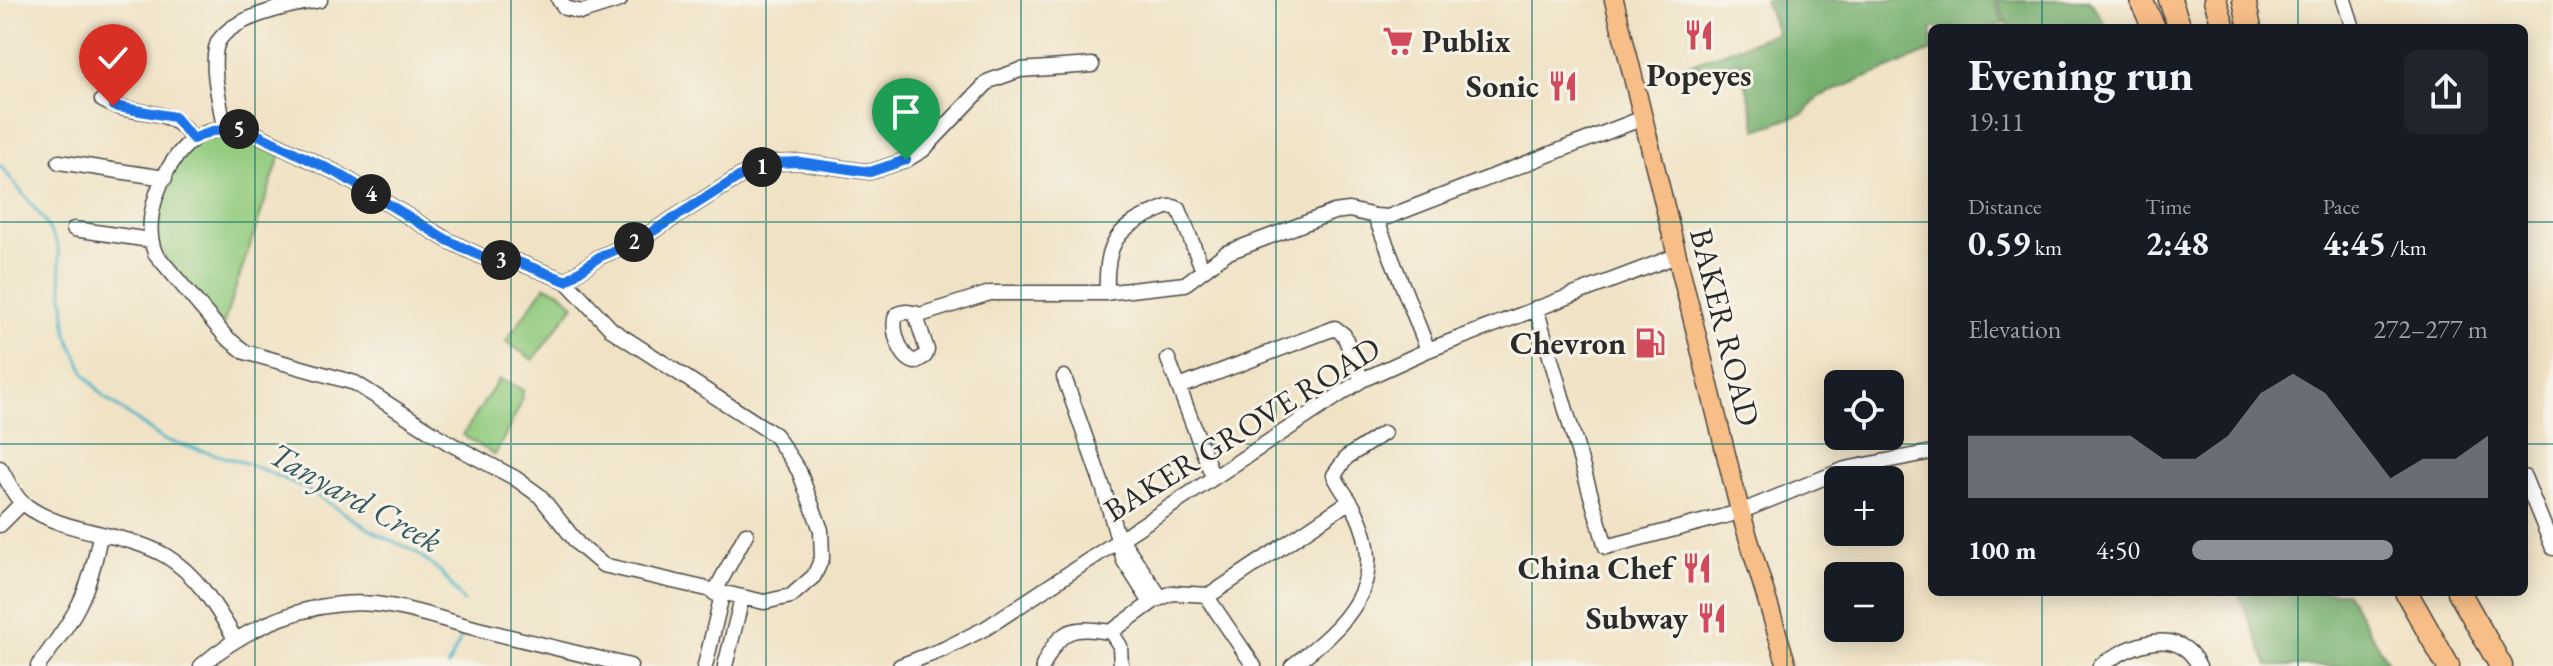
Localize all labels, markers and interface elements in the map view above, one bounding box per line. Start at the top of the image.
restaurant icon: Popeyes [1682,18,1716,52]
place label: Publix [1422,20,1511,62]
pin [79,24,147,106]
supermarket icon: Publix [1381,24,1415,58]
icon: check [91,36,135,80]
text: Evening run [1968,46,2193,103]
button: share [2404,50,2488,134]
place label: Popeyes [1646,54,1752,96]
place label: Sonic [1466,65,1539,107]
restaurant icon: Sonic [1546,69,1580,103]
pin [872,78,940,160]
icon: arrive [884,90,928,134]
text: 19:11 [1968,105,2024,139]
pin: 5 [219,109,259,149]
text: 5 [233,114,245,143]
pin: 1 [742,147,782,187]
text: 1 [756,152,768,181]
pin: 4 [351,174,391,214]
text: 4 [365,179,377,208]
text: Distance [1968,192,2041,221]
text: Time [2145,192,2191,221]
text: Pace [2323,192,2360,221]
text: 0.59 [1968,221,2030,265]
text: 2:48 [2145,221,2209,265]
text: 4:45 [2323,221,2386,265]
pin: 2 [614,222,654,262]
street label: BAKER ROAD [1680,224,1770,430]
text: 2 [628,227,640,256]
text: km [2030,233,2062,262]
text: /km [2386,233,2427,262]
pin: 3 [481,240,521,280]
text: 3 [495,245,507,274]
text: Elevation [1968,312,2062,346]
text: 272–277 m [2373,312,2488,346]
place label: Chevron [1510,322,1626,364]
fuel station icon: Chevron [1633,326,1667,360]
street label: BAKER GROVE ROAD [1096,327,1388,531]
map controls [1824,370,1904,642]
button: locate [1824,370,1904,450]
water label: Tanyard Creek [262,431,450,563]
button: + [1824,466,1904,546]
text: 100 m [1968,533,2036,567]
text: 4:50 [2096,533,2140,567]
place label: China Chef [1518,547,1676,589]
restaurant icon: China Chef [1680,551,1714,585]
button: − [1824,562,1904,642]
place label: Subway [1586,597,1689,639]
restaurant icon: Subway [1695,601,1729,635]

